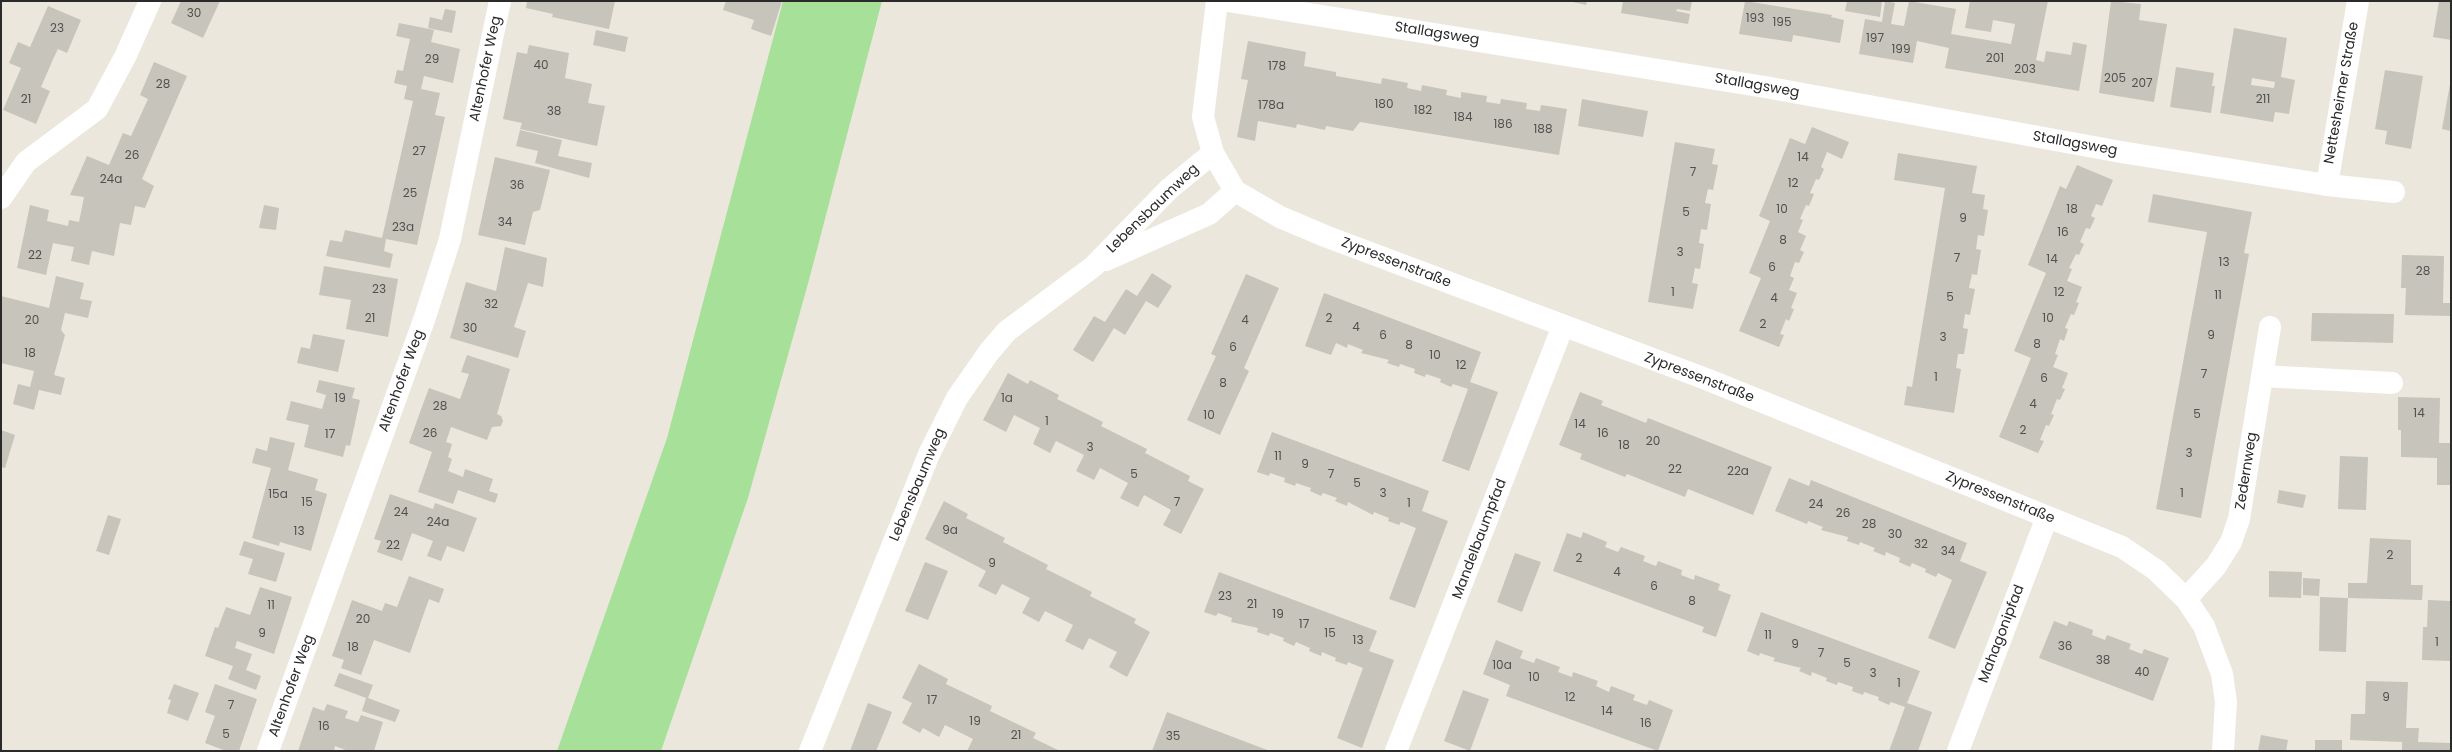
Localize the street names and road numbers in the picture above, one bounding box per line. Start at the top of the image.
street label: Altenhofer Weg [467,15,505,123]
street label: Stallagsweg [1393,19,1481,49]
street label: Nettesheimer Straße [2321,21,2363,165]
street label: Stallagsweg [1713,70,1801,102]
street label: Stallagsweg [2031,128,2119,160]
street label: Lebensbaumweg [1104,161,1202,257]
street label: Zypressenstraße [1339,234,1453,292]
street label: Altenhofer Weg [376,328,428,434]
street label: Zypressenstraße [1642,349,1756,407]
street label: Lebensbaumweg [887,426,949,544]
street label: Zedernweg [2233,431,2261,511]
street label: Zypressenstraße [1943,468,2057,528]
street label: Mandelbaumpfad [1449,477,1511,601]
street label: Mahagonipfad [1976,583,2028,685]
street label: Altenhofer Weg [266,633,318,739]

